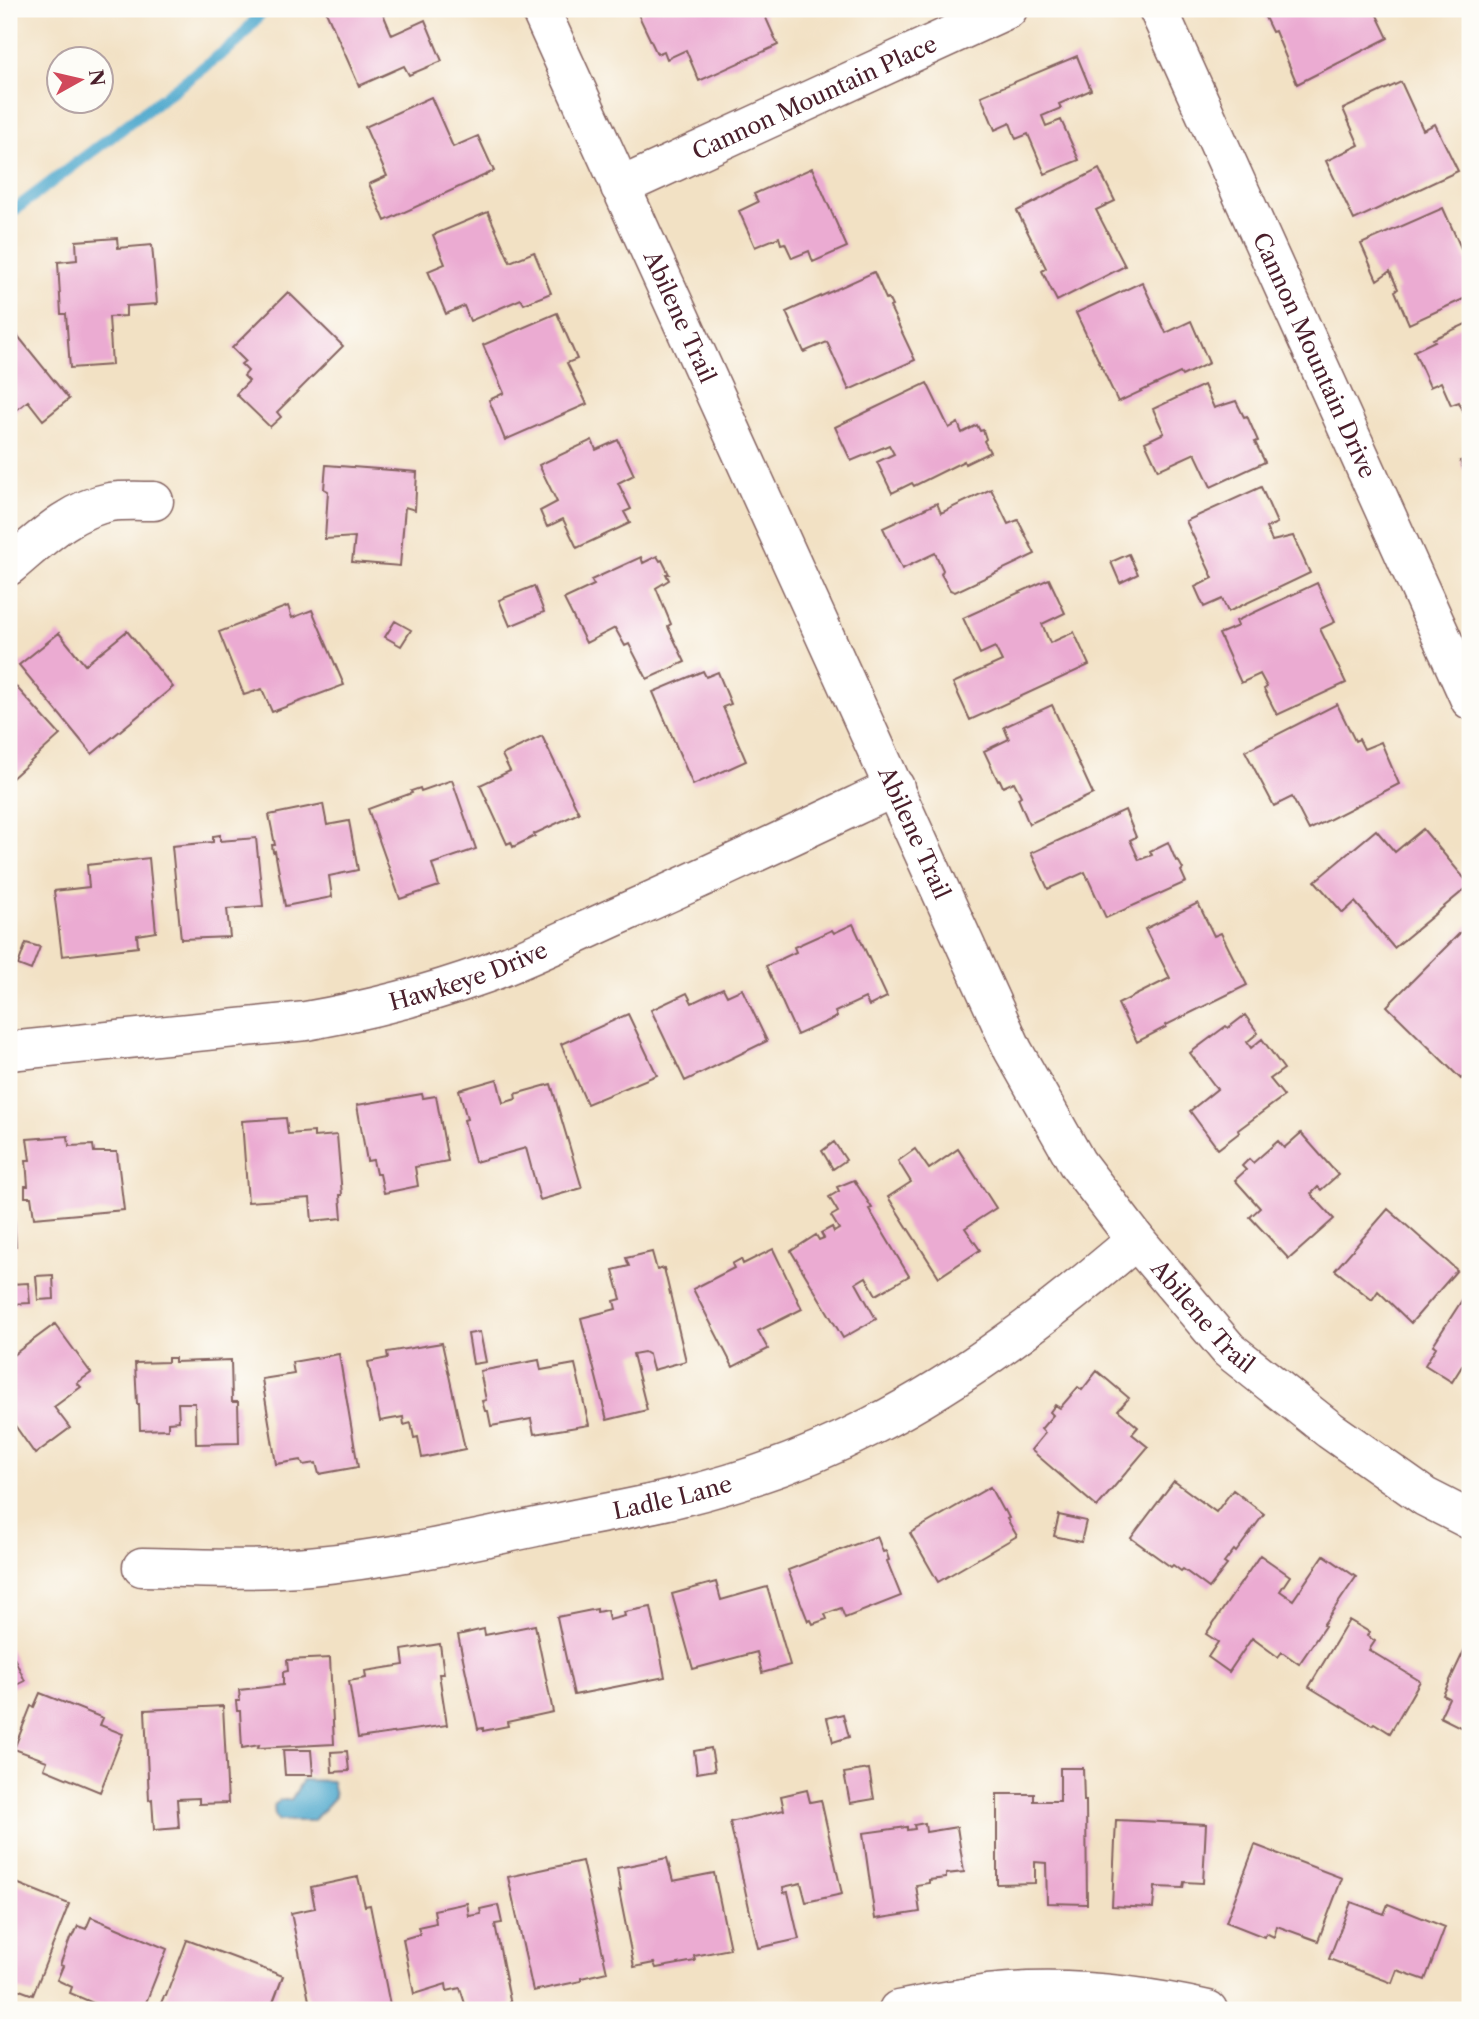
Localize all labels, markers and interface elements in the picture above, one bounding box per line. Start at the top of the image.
street label: Cannon Mountain Place [688,30,941,166]
north arrow [46,46,116,116]
text: N [84,68,109,87]
street label: Cannon Mountain Drive [1247,228,1382,482]
street label: Abilene Trail [637,245,722,387]
street label: Abilene Trail [872,762,957,903]
street label: Hawkeye Drive [386,936,552,1017]
street label: Abilene Trail [1145,1254,1260,1379]
street label: Ladle Lane [610,1470,735,1525]

